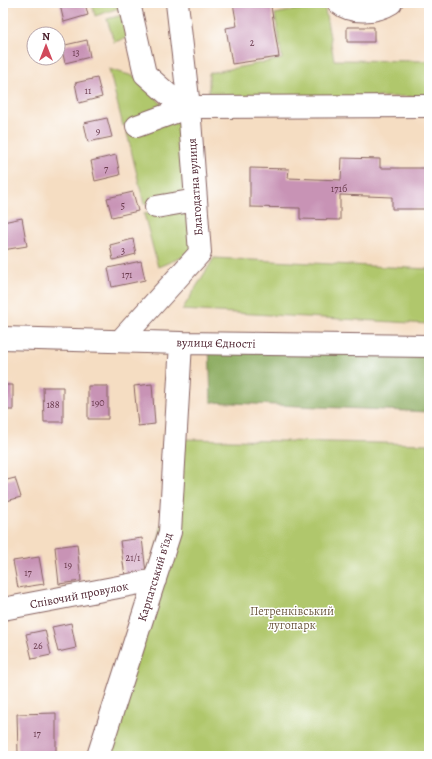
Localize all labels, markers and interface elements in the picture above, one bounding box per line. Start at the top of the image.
north arrow [26,26,66,66]
text: N [42,29,50,44]
house number: 2 [250,36,255,49]
house number: 13 [72,46,80,59]
house number: 11 [85,84,92,97]
house number: 9 [96,124,101,137]
street label: Благодатна вулиця [184,137,206,236]
house number: 7 [104,162,109,175]
house number: 171б [331,182,347,195]
house number: 5 [121,199,125,212]
house number: 3 [121,244,125,257]
house number: 171 [121,268,133,281]
street label: вулиця Єдності [176,334,256,352]
house number: 190 [91,396,105,409]
house number: 188 [46,398,60,411]
street label: Карпатський в'їзд [134,530,176,623]
house number: 21/1 [126,551,141,564]
house number: 19 [64,558,72,571]
house number: 17 [24,566,33,579]
street label: Співочий провулок [28,578,130,612]
park label: Петренківський лугопарк [250,603,334,633]
house number: 26 [33,639,43,652]
house number: 17 [33,727,42,740]

